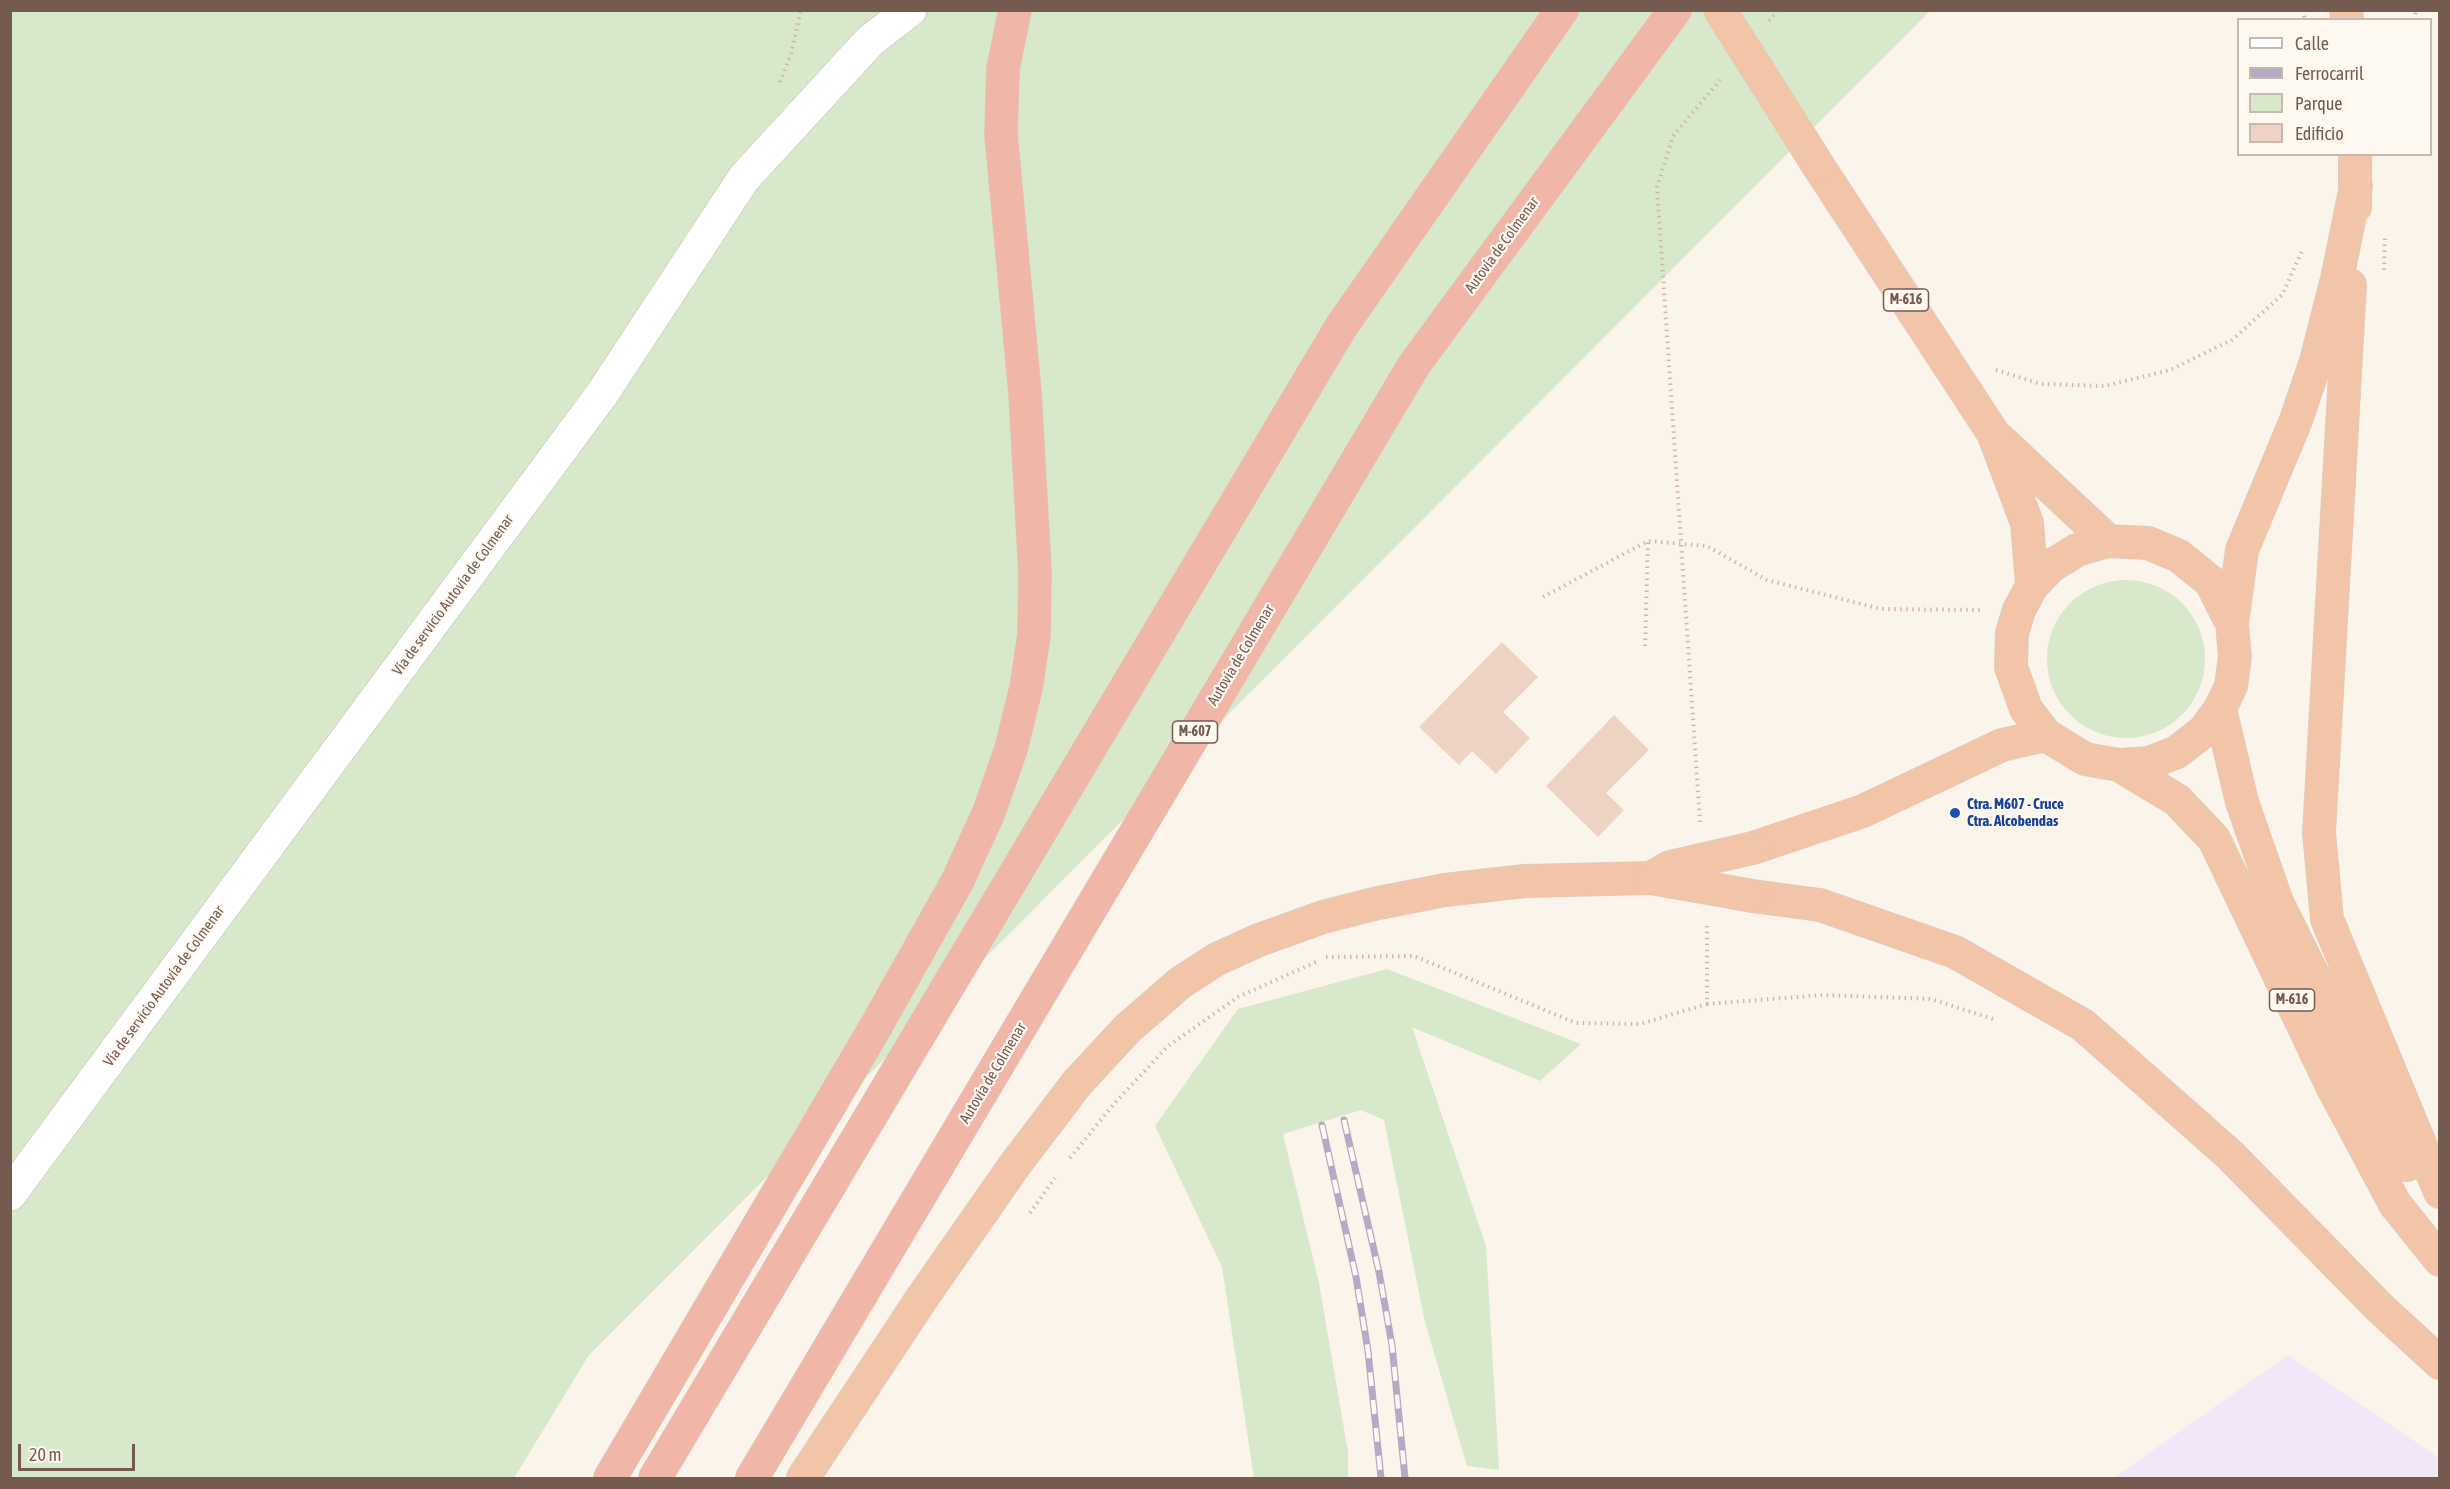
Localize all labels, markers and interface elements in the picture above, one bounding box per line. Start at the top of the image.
legend [2237,18,2432,156]
text: Calle [2295,33,2329,54]
text: Ferrocarril [2295,63,2364,84]
text: Parque [2295,93,2343,114]
text: Edificio [2295,123,2344,144]
street label: Autovía de Colmenar [1461,193,1543,297]
road number: M-616 [1884,289,1928,311]
street label: Vía de servicio Autovía de Colmenar [389,511,517,679]
street label: Autovía de Colmenar [1204,601,1278,709]
road number: M-607 [1172,721,1218,743]
place label: Ctra. M607 - Cruce Ctra. Alcobendas [1967,795,2064,830]
marker: Ctra. M607 - Cruce Ctra. Alcobendas [1948,806,1962,820]
street label: Vía de servicio Autovía de Colmenar [100,902,228,1070]
road number: M-616 [2270,989,2314,1011]
street label: Autovía de Colmenar [956,1019,1030,1127]
scale bar [21,1432,138,1470]
text: 20 m [29,1444,61,1465]

